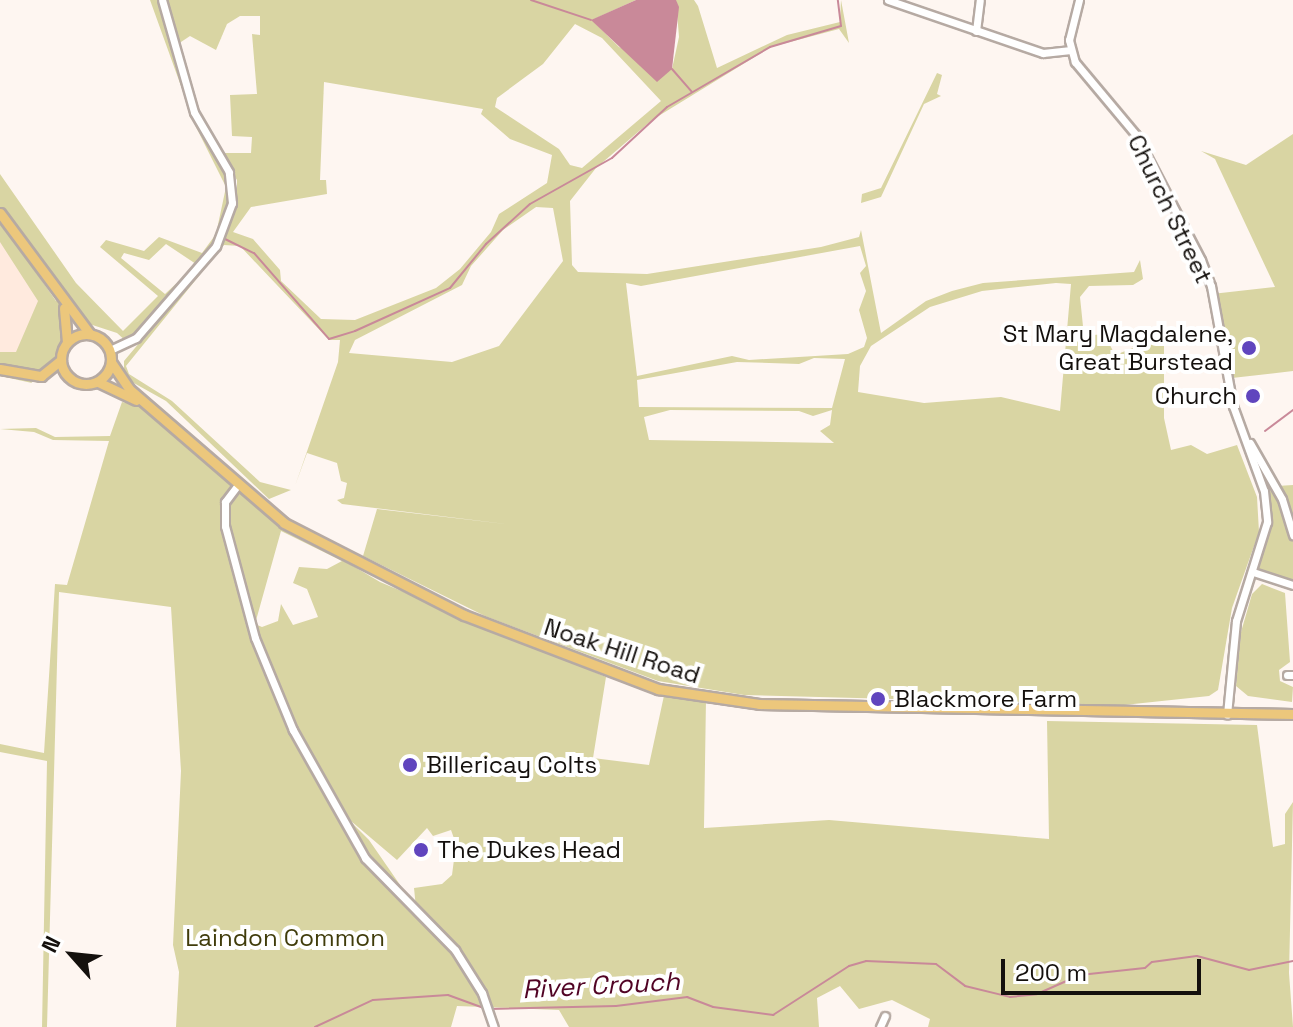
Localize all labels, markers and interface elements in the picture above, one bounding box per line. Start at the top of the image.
street label: Church Street [1122,130,1218,288]
place label: St Mary Magdalene, Great Burstead [1003,320,1233,376]
marker: St Mary Magdalene, Great Burstead [1240,339,1258,357]
place label: Church [1155,382,1237,410]
marker: Church [1244,387,1262,405]
street label: Noak Hill Road [540,612,704,690]
place label: Blackmore Farm [894,685,1077,713]
marker: Blackmore Farm [869,690,887,708]
place label: Billericay Colts [426,751,597,779]
marker: Billericay Colts [401,756,419,774]
place label: The Dukes Head [437,836,621,864]
marker: The Dukes Head [412,841,430,859]
north arrow [32,915,112,995]
park label: Laindon Common [185,924,385,952]
text: N [35,931,66,957]
scale bar [1005,943,1205,993]
text: 200 m [1015,957,1087,988]
water label: River Crouch [521,966,681,1006]

